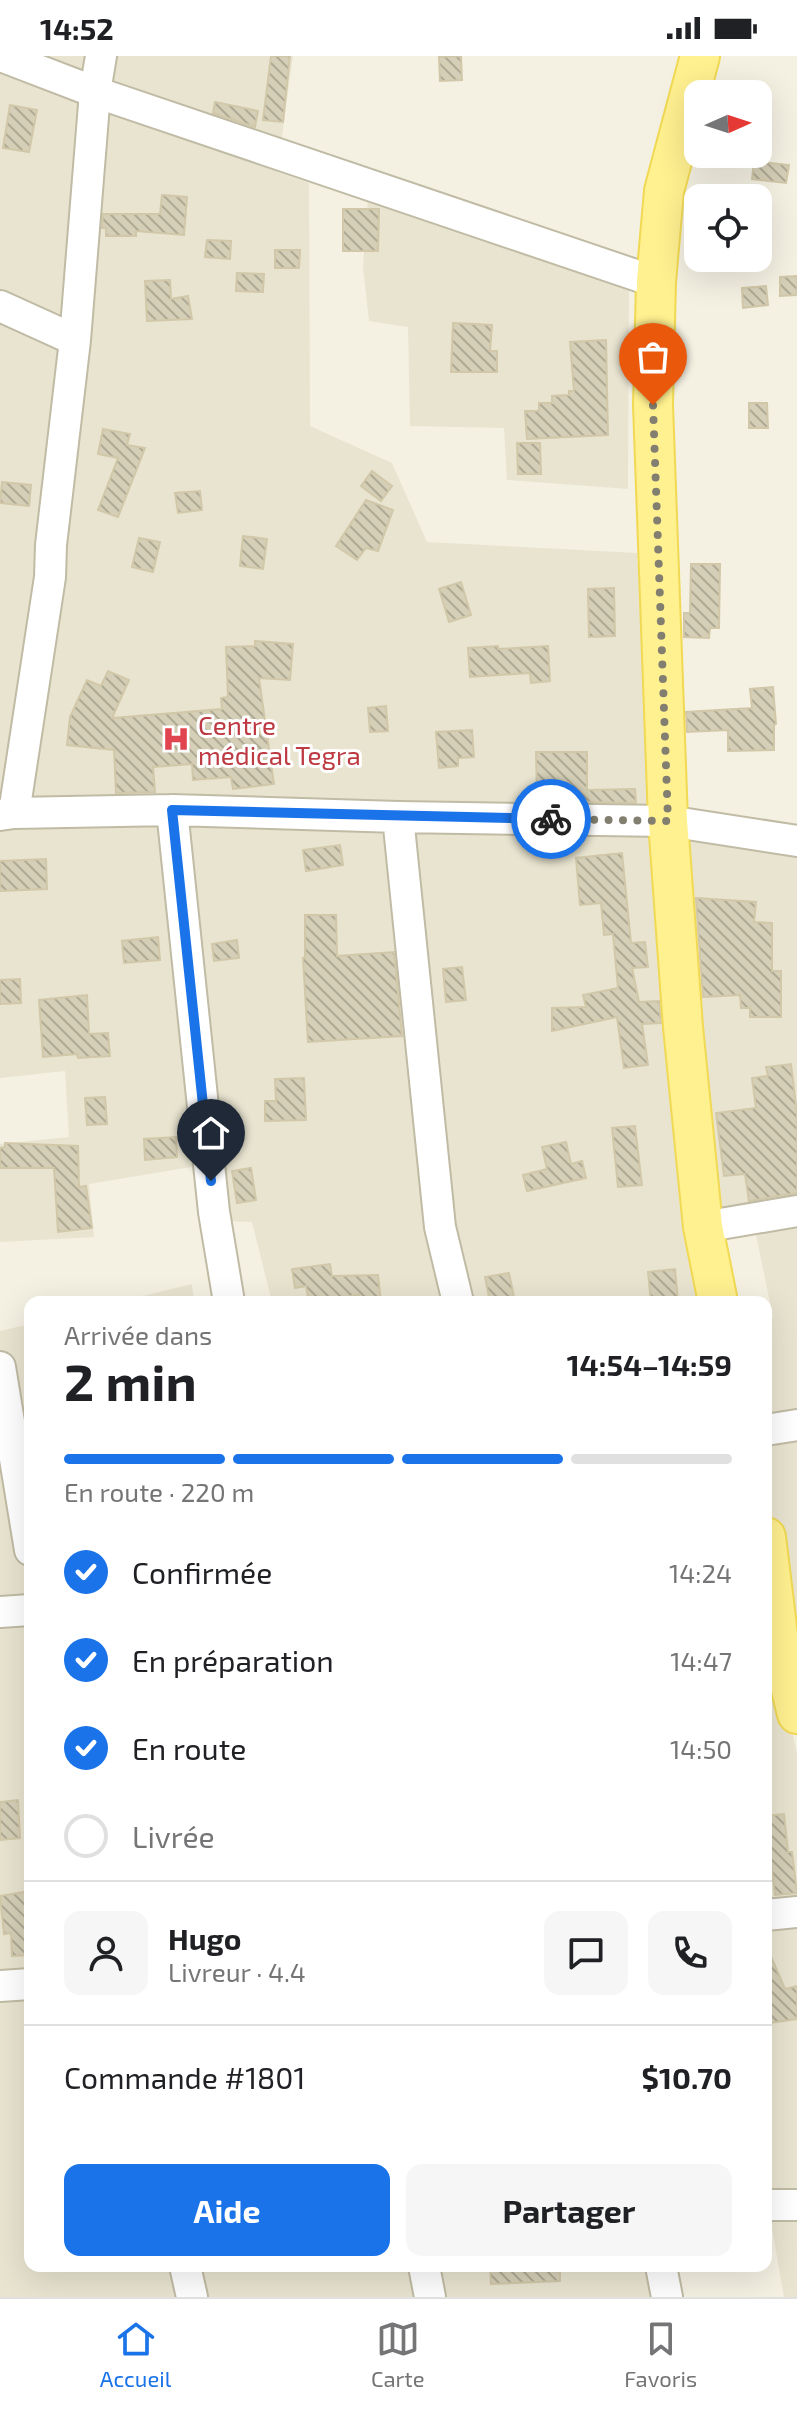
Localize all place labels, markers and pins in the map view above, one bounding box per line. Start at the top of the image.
pin [619,323,687,405]
place label: Centre médical Tegra [198,709,361,770]
hospital icon: Centre médical Tegra [161,724,191,754]
pin [177,1099,245,1181]

